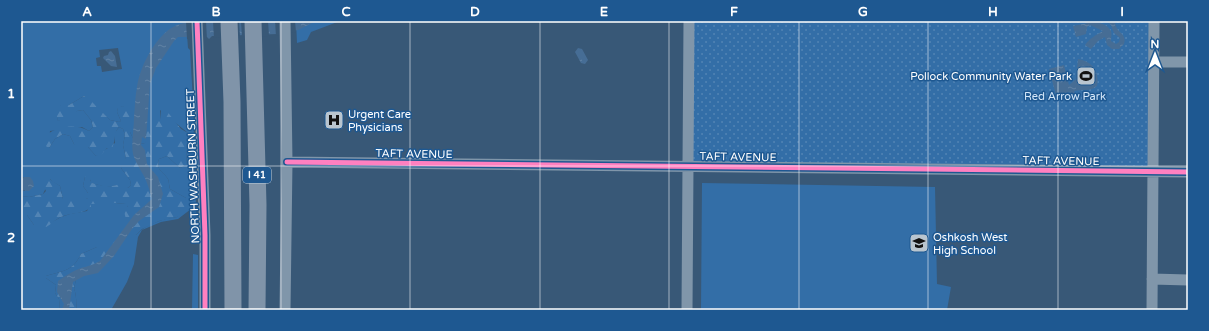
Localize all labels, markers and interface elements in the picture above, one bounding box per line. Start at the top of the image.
text: A [82,4,92,20]
text: B [211,4,221,20]
text: C [341,4,351,20]
text: D [470,4,480,20]
text: E [600,4,608,20]
text: F [730,4,738,20]
text: G [858,4,868,20]
text: H [988,4,998,20]
text: I [1120,4,1124,20]
north arrow [1135,34,1175,74]
text: N [1151,38,1159,51]
sports icon: Pollock Community Water Park [1075,65,1097,87]
place label: Pollock Community Water Park [910,70,1072,83]
text: 1 [7,86,15,102]
street label: NORTH WASHBURN STREET [184,88,202,244]
park label: Red Arrow Park [1024,90,1106,103]
place label: Urgent Care Physicians [348,108,411,134]
hospital icon: Urgent Care Physicians [323,109,345,131]
street label: TAFT AVENUE [375,147,453,161]
street label: TAFT AVENUE [699,150,777,164]
street label: TAFT AVENUE [1022,154,1100,168]
road number: I 41 [243,167,271,183]
text: 2 [7,230,15,246]
place label: Oshkosh West High School [933,231,1008,257]
school or university icon: Oshkosh West High School [908,232,930,254]

